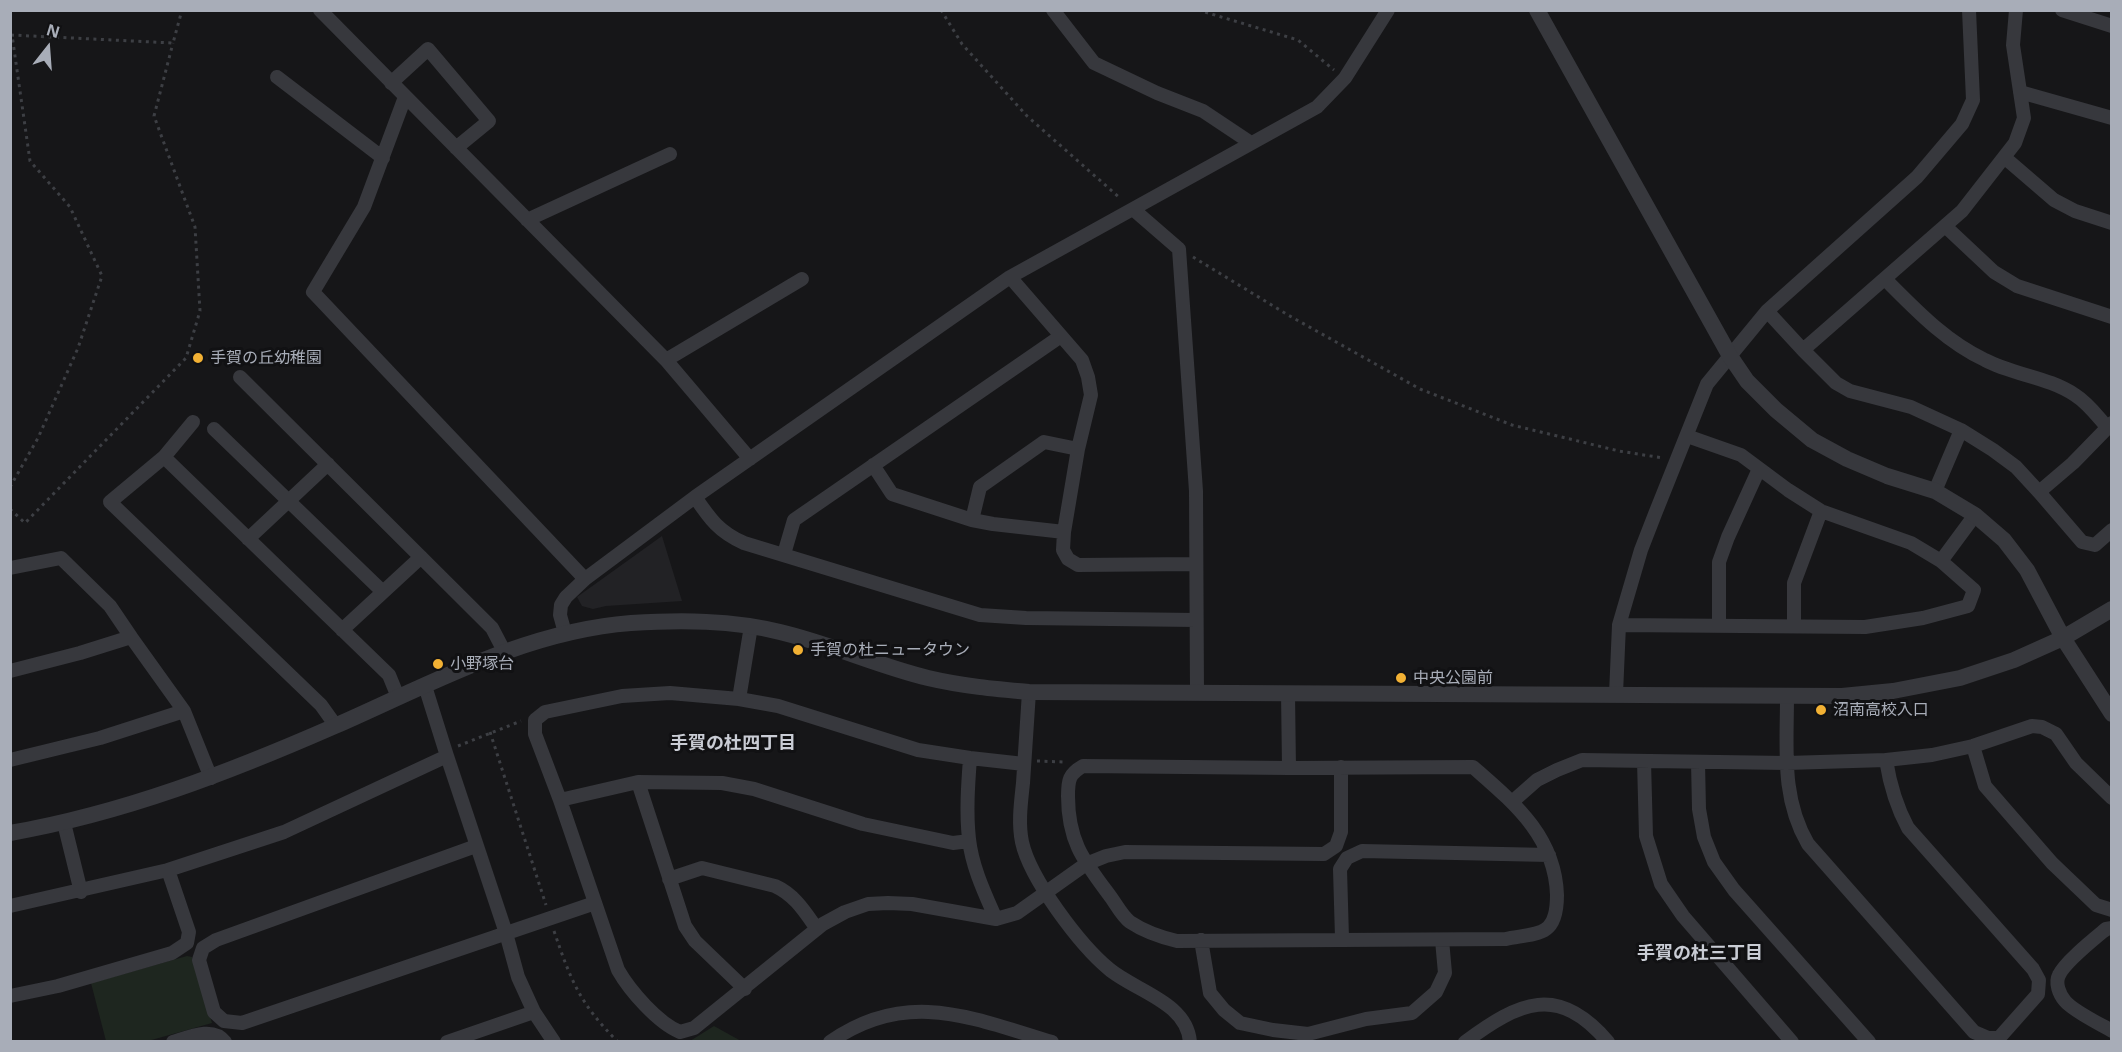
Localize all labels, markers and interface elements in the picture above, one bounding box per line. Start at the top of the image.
north arrow [18,18,78,78]
text: N [44,18,63,43]
place label: 手賀の丘幼稚園 [210,348,322,368]
marker: 手賀の丘幼稚園 [191,351,205,365]
place label: 手賀の杜ニュータウン [810,640,970,660]
marker: 手賀の杜ニュータウン [791,643,805,657]
place label: 小野塚台 [450,654,514,674]
marker: 小野塚台 [431,657,445,671]
place label: 中央公園前 [1413,668,1493,688]
marker: 中央公園前 [1394,671,1408,685]
place label: 沼南高校入口 [1833,700,1929,720]
marker: 沼南高校入口 [1814,703,1828,717]
district label: 手賀の杜四丁目 [670,733,796,755]
district label: 手賀の杜三丁目 [1637,943,1763,965]

